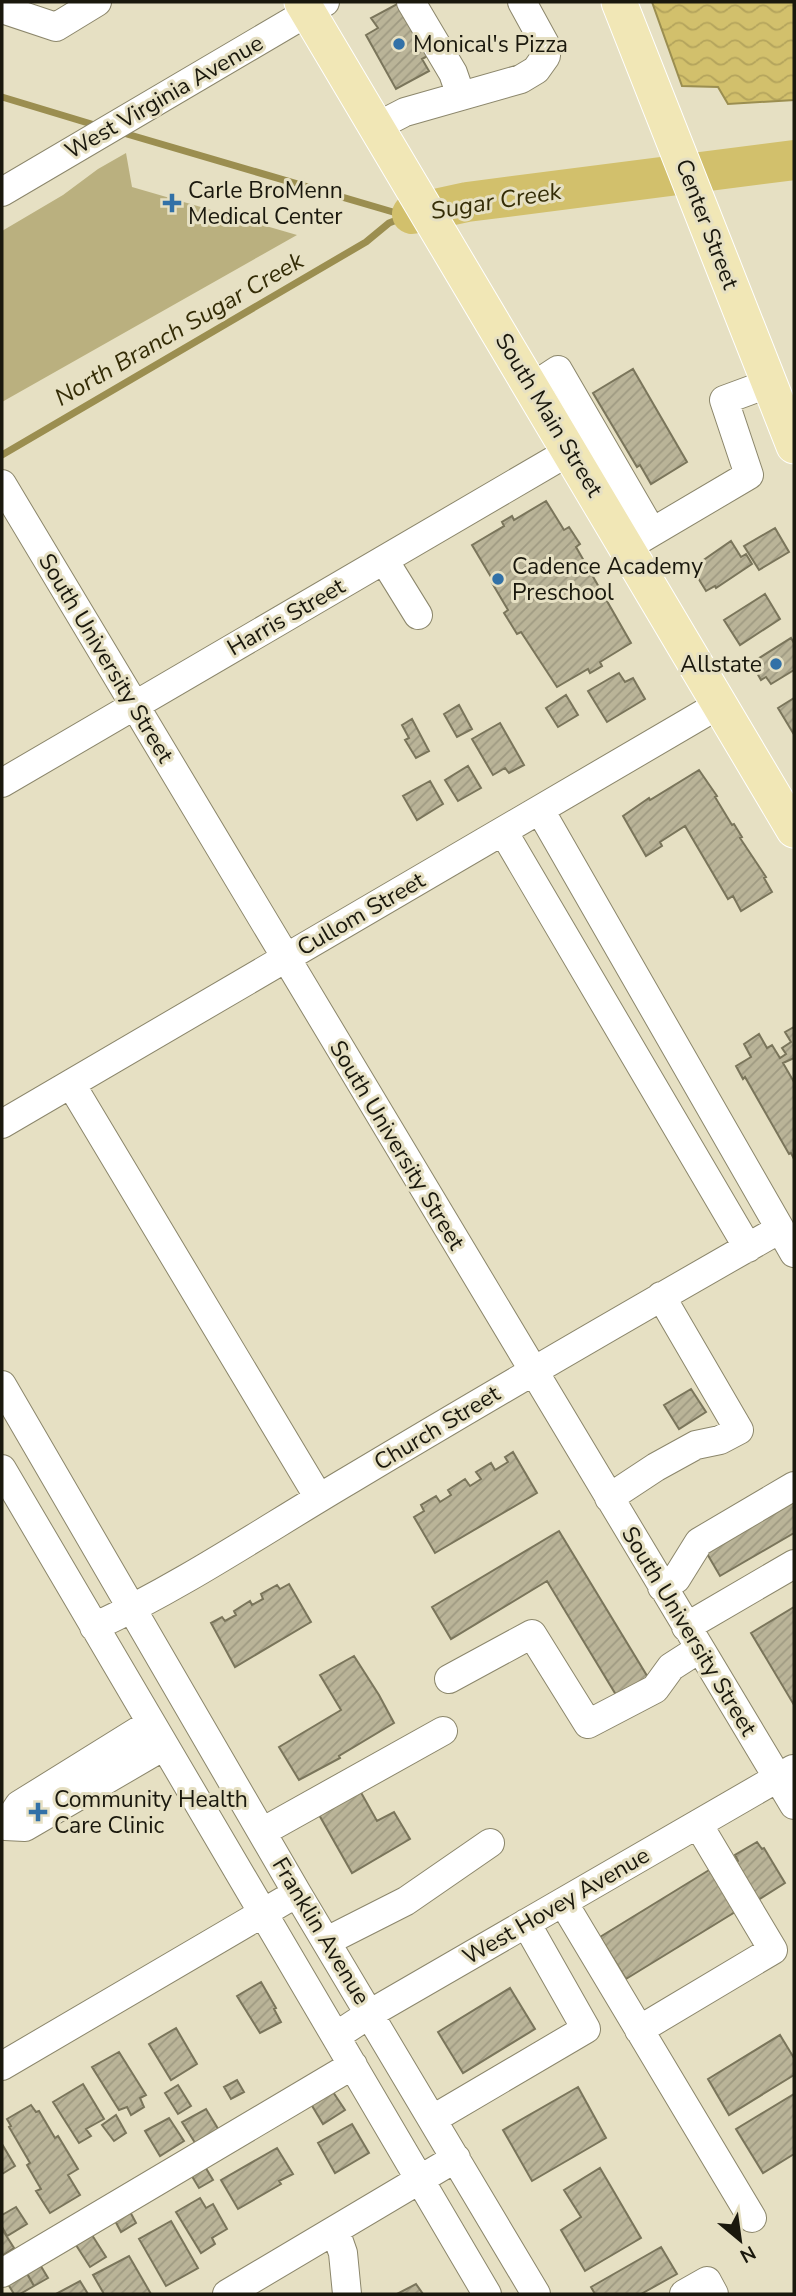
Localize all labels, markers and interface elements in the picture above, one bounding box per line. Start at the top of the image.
street label: West Virginia Avenue [59,28,269,166]
place label: Monical's Pizza [413,29,568,60]
marker: Monical's Pizza [391,36,407,52]
street label: Center Street [668,154,746,294]
place label: Carle BroMenn Medical Center [188,175,343,232]
water label: Sugar Creek [428,175,565,227]
marker: Carle BroMenn Medical Center [162,193,182,213]
water label: North Branch Sugar Creek [49,244,310,413]
street label: South Main Street [488,327,611,503]
street label: South University Street [31,548,181,769]
place label: Cadence Academy Preschool [512,551,703,608]
street label: Harris Street [221,570,351,663]
marker: Cadence Academy Preschool [490,571,506,587]
place label: Allstate [680,649,762,680]
marker: Allstate [768,656,784,672]
street label: Cullom Street [291,864,431,963]
street label: South University Street [322,1035,472,1256]
street label: Church Street [368,1378,507,1478]
street label: South University Street [614,1521,764,1742]
place label: Community Health Care Clinic [54,1784,248,1841]
marker: Community Health Care Clinic [28,1802,48,1822]
street label: West Hovey Avenue [457,1840,655,1972]
street label: Franklin Avenue [265,1852,377,2010]
north arrow [705,2205,775,2275]
text: N [735,2239,760,2269]

